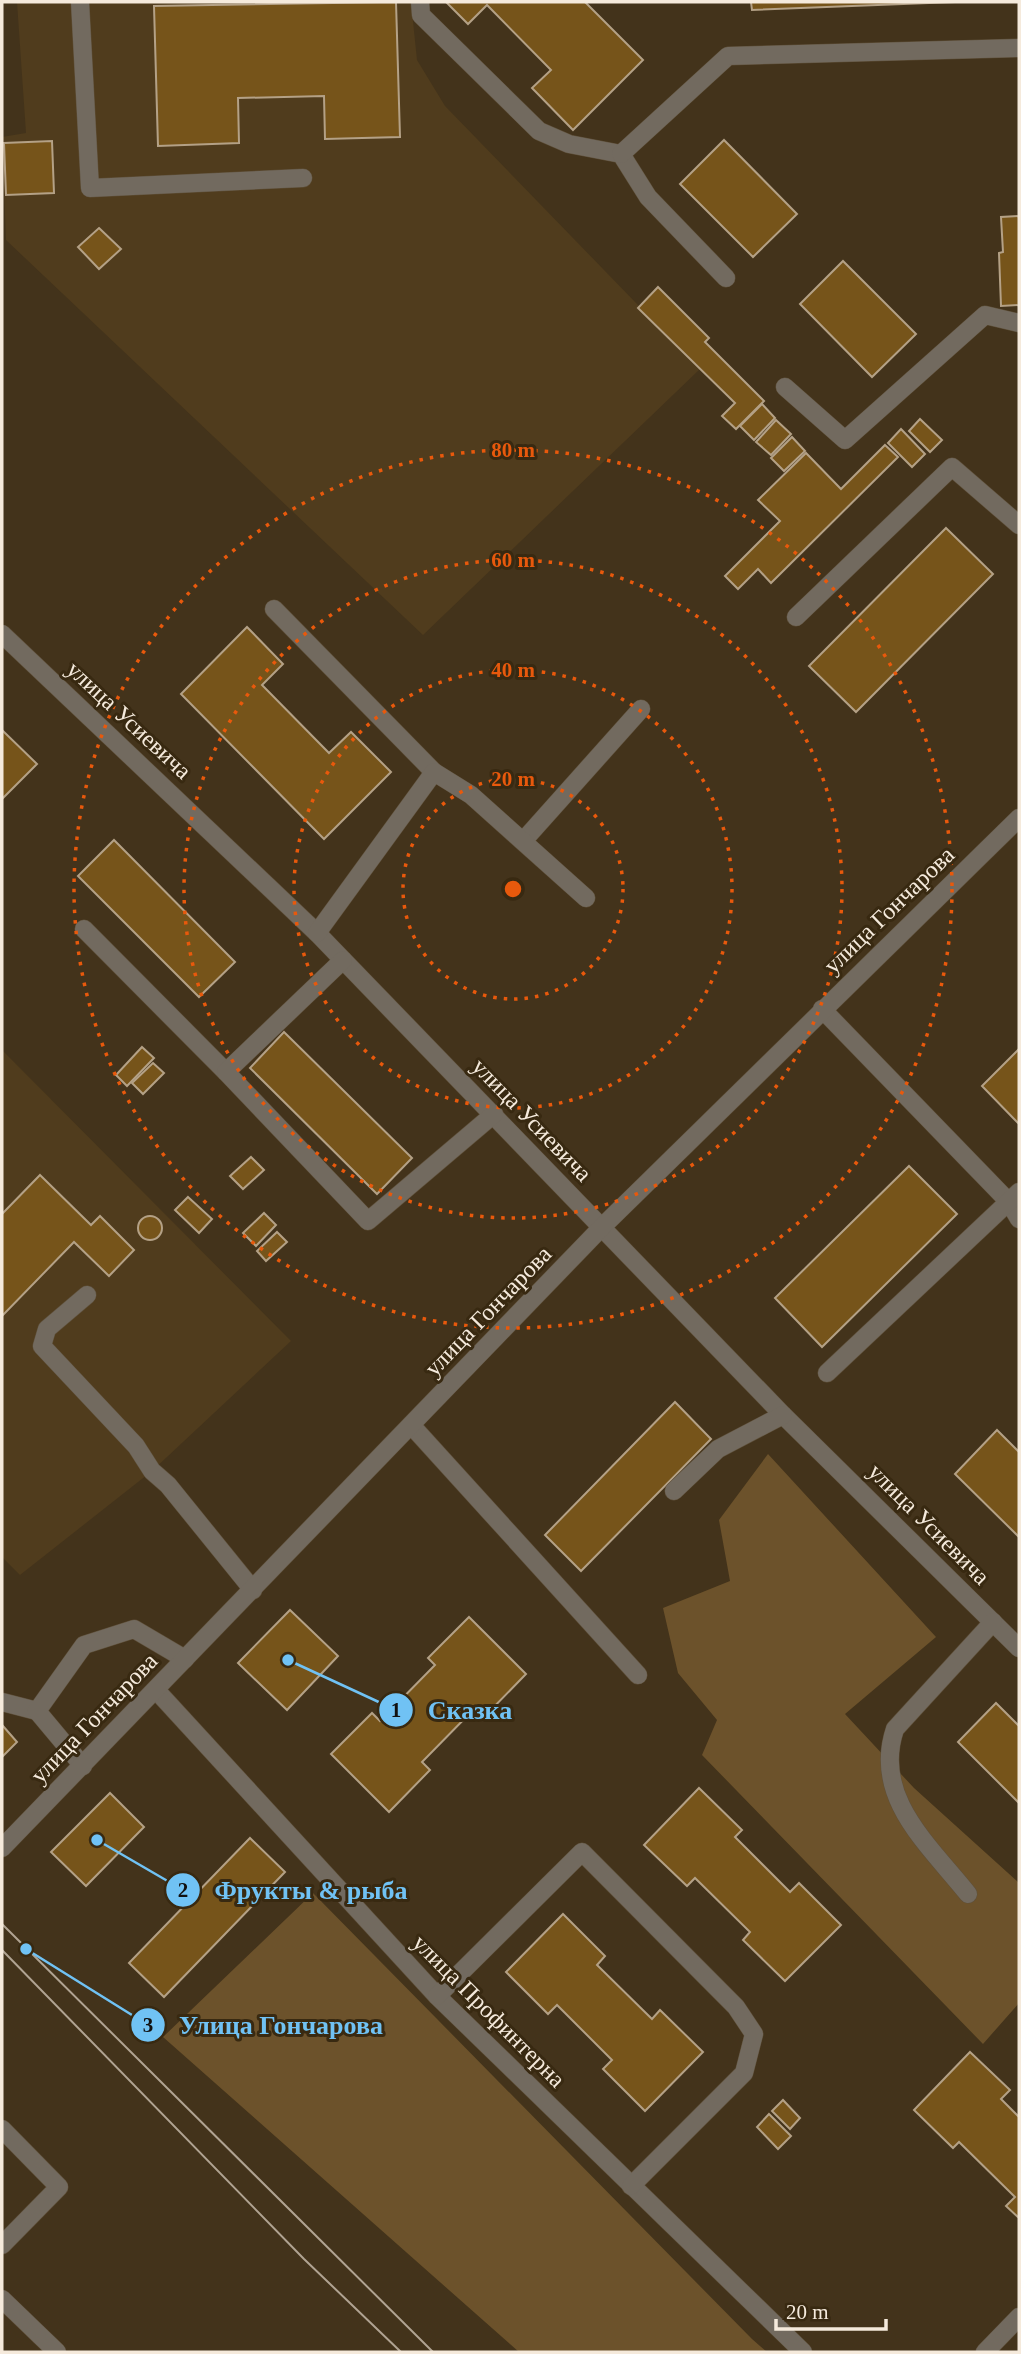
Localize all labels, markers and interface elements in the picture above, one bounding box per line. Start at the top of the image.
text: 80 m [491,438,535,462]
text: 60 m [491,548,535,572]
street label: улица Усиевича [61,656,197,784]
text: 40 m [491,658,535,682]
text: 20 m [491,767,535,791]
street label: улица Гончарова [819,841,960,978]
centre of rings [501,877,525,901]
street label: улица Усиевича [467,1053,597,1187]
street label: улица Гончарова [420,1240,557,1381]
street label: улица Усиевича [863,1458,995,1590]
street label: улица Гончарова [26,1647,163,1788]
callout: Сказка [379,1686,526,1733]
text: Сказка [428,1696,512,1725]
text: 1 [391,1698,401,1722]
callout: Фрукты & рыба [166,1867,422,1914]
text: Фрукты & рыба [215,1876,407,1905]
text: 2 [178,1878,188,1902]
street label: улица Профинтерна [408,1930,571,2093]
callout: Улица Гончарова [130,2002,397,2049]
text: Улица Гончарова [179,2011,383,2040]
text: 3 [143,2013,153,2037]
scale bar [776,2288,886,2332]
text: 20 m [786,2300,829,2324]

